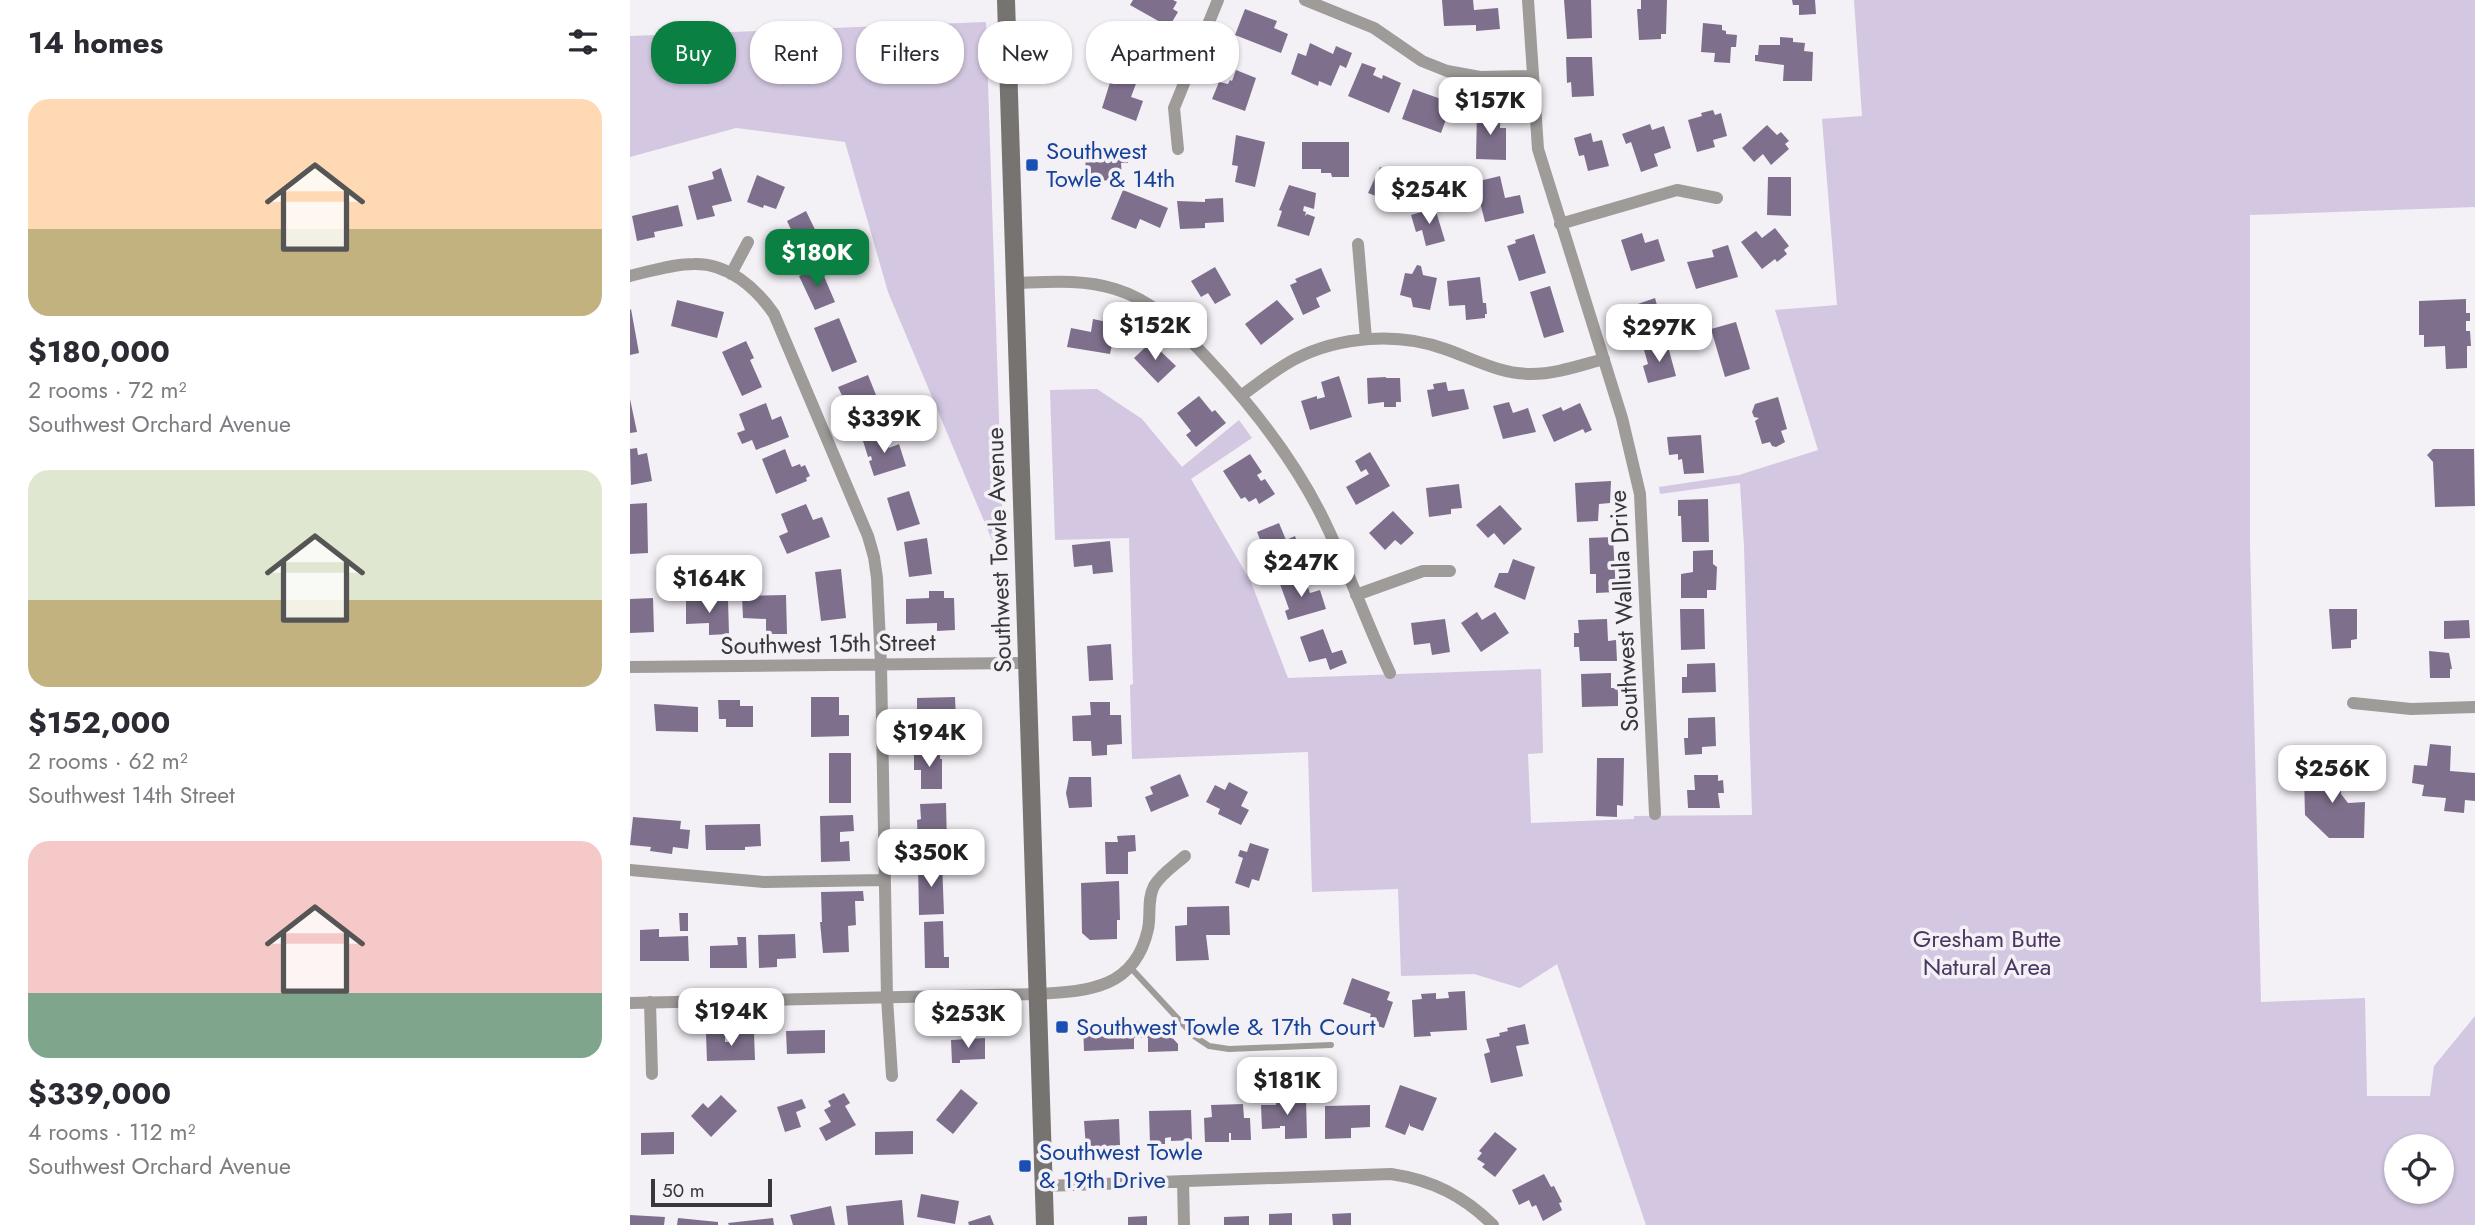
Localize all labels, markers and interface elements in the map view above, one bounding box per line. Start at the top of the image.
text: 14 homes [28,21,163,64]
chip: Buy [651,21,736,84]
chip: Rent [750,21,842,84]
chip: Filters [856,21,964,84]
chip: New [978,21,1072,84]
chip: Apartment [1086,21,1239,84]
icon: filters [564,23,602,61]
pin: $157K [1441,78,1539,137]
text: $157K [1455,83,1525,117]
place label: Southwest Towle & 14th [1046,133,1175,196]
icon: home [252,144,378,270]
marker: Southwest Towle & 14th [1024,157,1040,173]
pin: $254K [1380,166,1478,226]
text: $254K [1391,172,1467,206]
pin: $180K [768,230,866,289]
text: $180K [781,235,853,269]
pin: $152K [1106,302,1204,362]
pin: $297K [1610,304,1708,364]
text: $152K [1119,308,1191,342]
text: $297K [1622,310,1696,344]
text: $180,000 [28,330,170,373]
text: 2 rooms · 72 m² [28,373,187,407]
pin: $339K [835,396,933,455]
text: $339K [847,401,921,435]
text: Southwest Orchard Avenue [28,407,291,441]
street label: Southwest Towle Avenue [977,427,1020,673]
street label: Southwest Wallula Drive [1600,489,1647,733]
icon: home [252,515,378,641]
pin: $247K [1252,540,1350,599]
text: $247K [1263,545,1339,579]
pin: $164K [660,556,758,615]
text: $164K [672,561,746,595]
street label: Southwest 15th Street [720,624,936,663]
text: $152,000 [28,701,170,744]
pin: $194K [880,710,978,769]
text: $194K [892,715,966,749]
text: 2 rooms · 62 m² [28,744,188,778]
pin: $256K [2283,746,2381,805]
text: $256K [2294,751,2370,785]
text: Southwest 14th Street [28,778,235,812]
pin: $350K [882,830,980,889]
text: $350K [894,835,968,869]
icon: home [252,886,378,1012]
park label: Gresham Butte Natural Area [1913,921,2061,984]
pin: $194K [682,988,780,1048]
pin: $253K [919,990,1017,1050]
text: $194K [694,994,768,1028]
text: $253K [931,996,1005,1030]
place label: Southwest Towle & 17th Court [1076,1009,1376,1044]
marker: Southwest Towle & 17th Court [1054,1019,1070,1035]
pin: $181K [1238,1058,1336,1117]
text: $181K [1253,1063,1321,1097]
text: $339,000 [28,1072,171,1115]
text: 4 rooms · 112 m² [28,1115,195,1149]
place label: Southwest Towle & 19th Drive [1039,1134,1203,1197]
map controls [2384,1134,2454,1204]
button: locate [2384,1134,2454,1204]
text: Southwest Orchard Avenue [28,1149,291,1183]
marker: Southwest Towle & 19th Drive [1017,1158,1033,1174]
scale bar [651,1176,772,1208]
text: 50 m [662,1177,705,1204]

